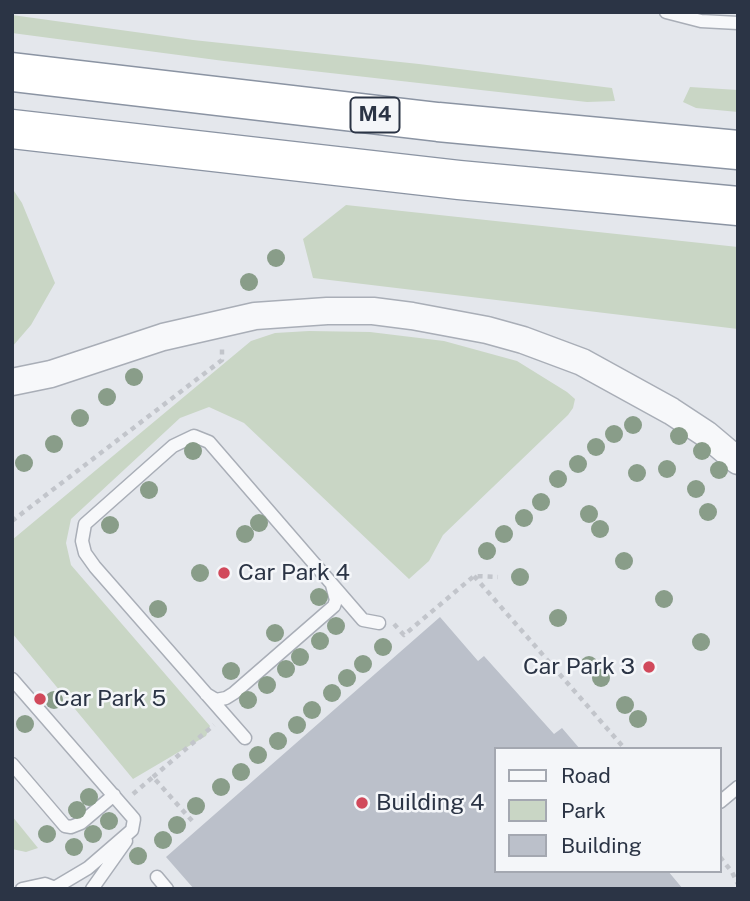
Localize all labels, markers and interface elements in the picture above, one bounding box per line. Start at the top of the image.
road number: M4 [350,97,400,132]
place label: Car Park 4 [238,559,350,587]
marker: Car Park 4 [216,565,232,581]
place label: Car Park 3 [523,653,635,681]
marker: Car Park 3 [641,659,657,675]
place label: Car Park 5 [54,685,166,713]
marker: Car Park 5 [32,691,48,707]
legend [494,747,722,873]
text: Road [561,763,611,788]
place label: Building 4 [376,789,485,817]
marker: Building 4 [354,795,370,811]
text: Park [561,798,606,823]
text: Building [561,833,642,858]

